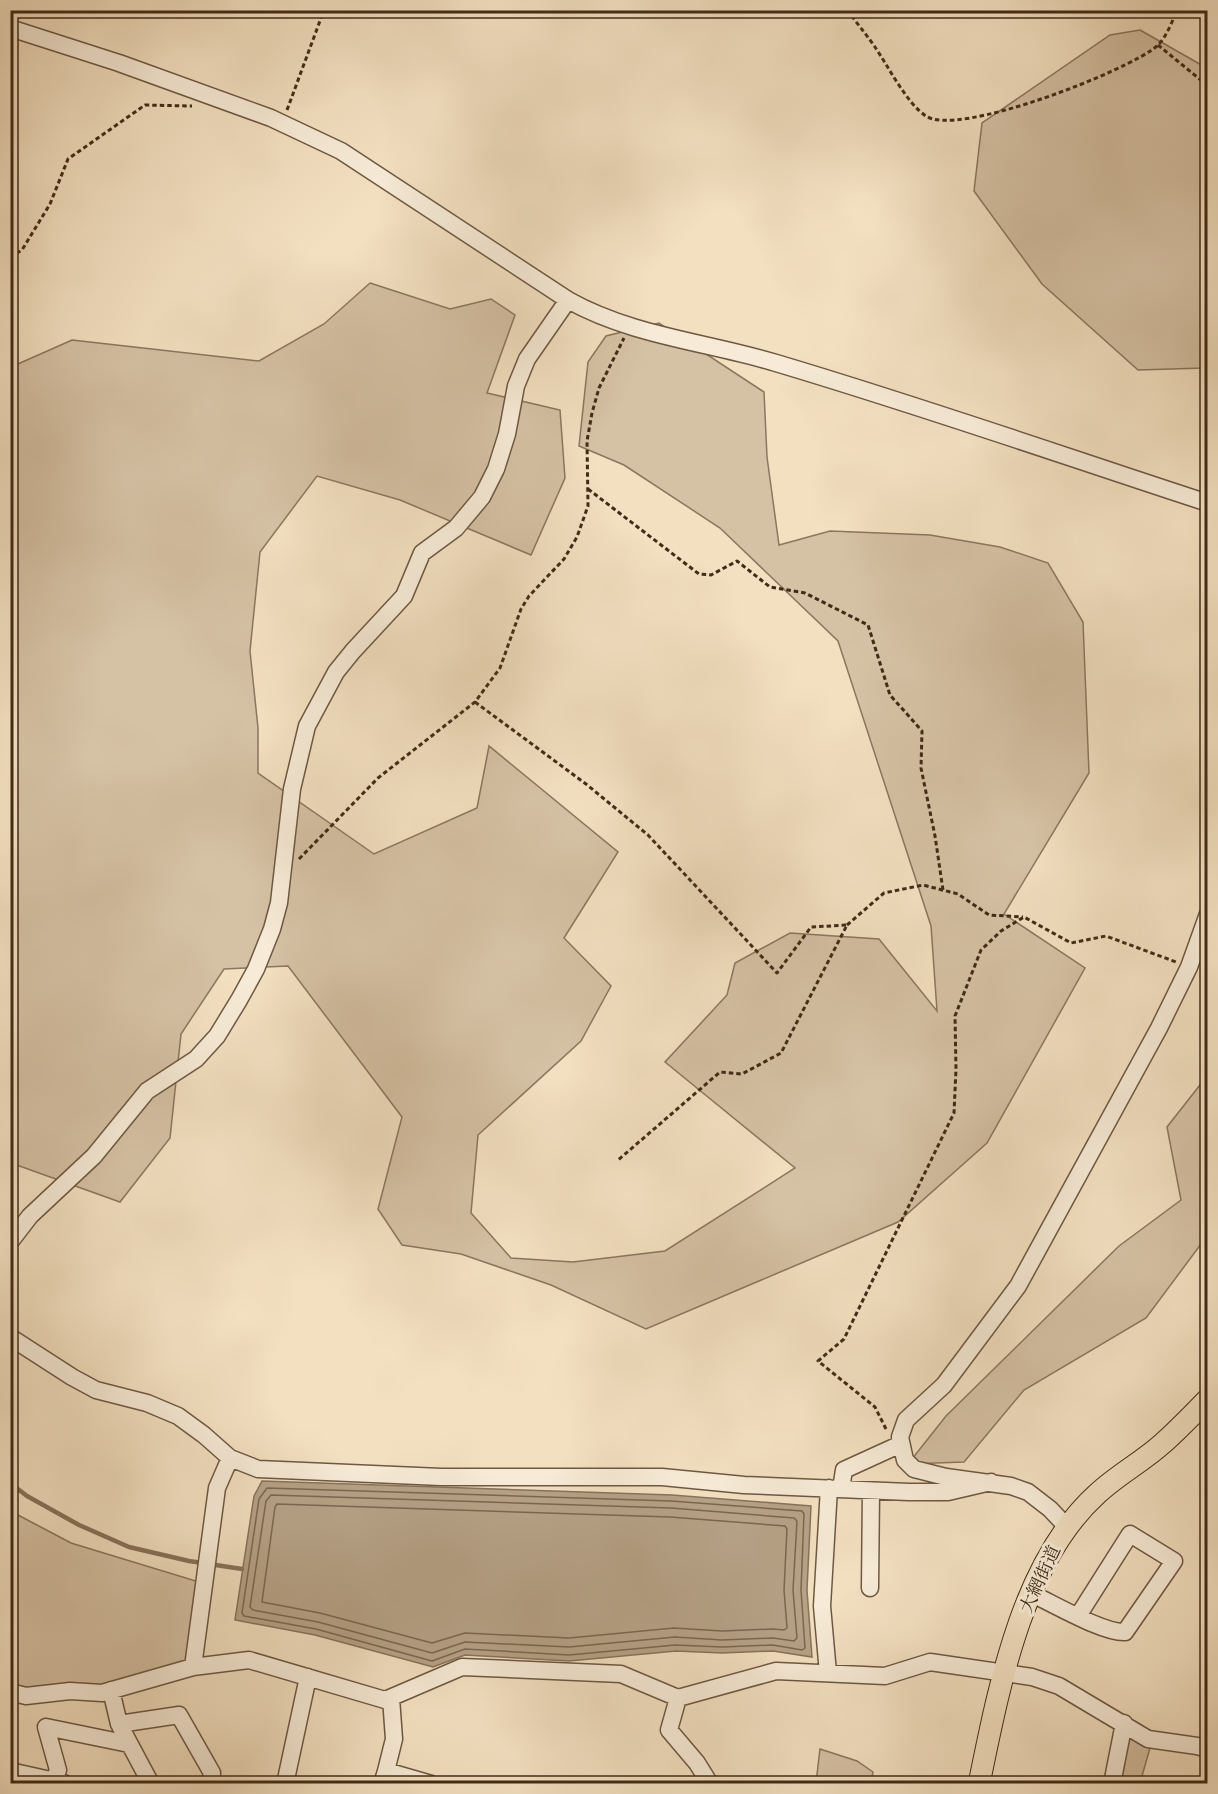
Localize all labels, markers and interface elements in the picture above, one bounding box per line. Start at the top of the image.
street label: 大網街道 [1012,1540,1067,1617]

